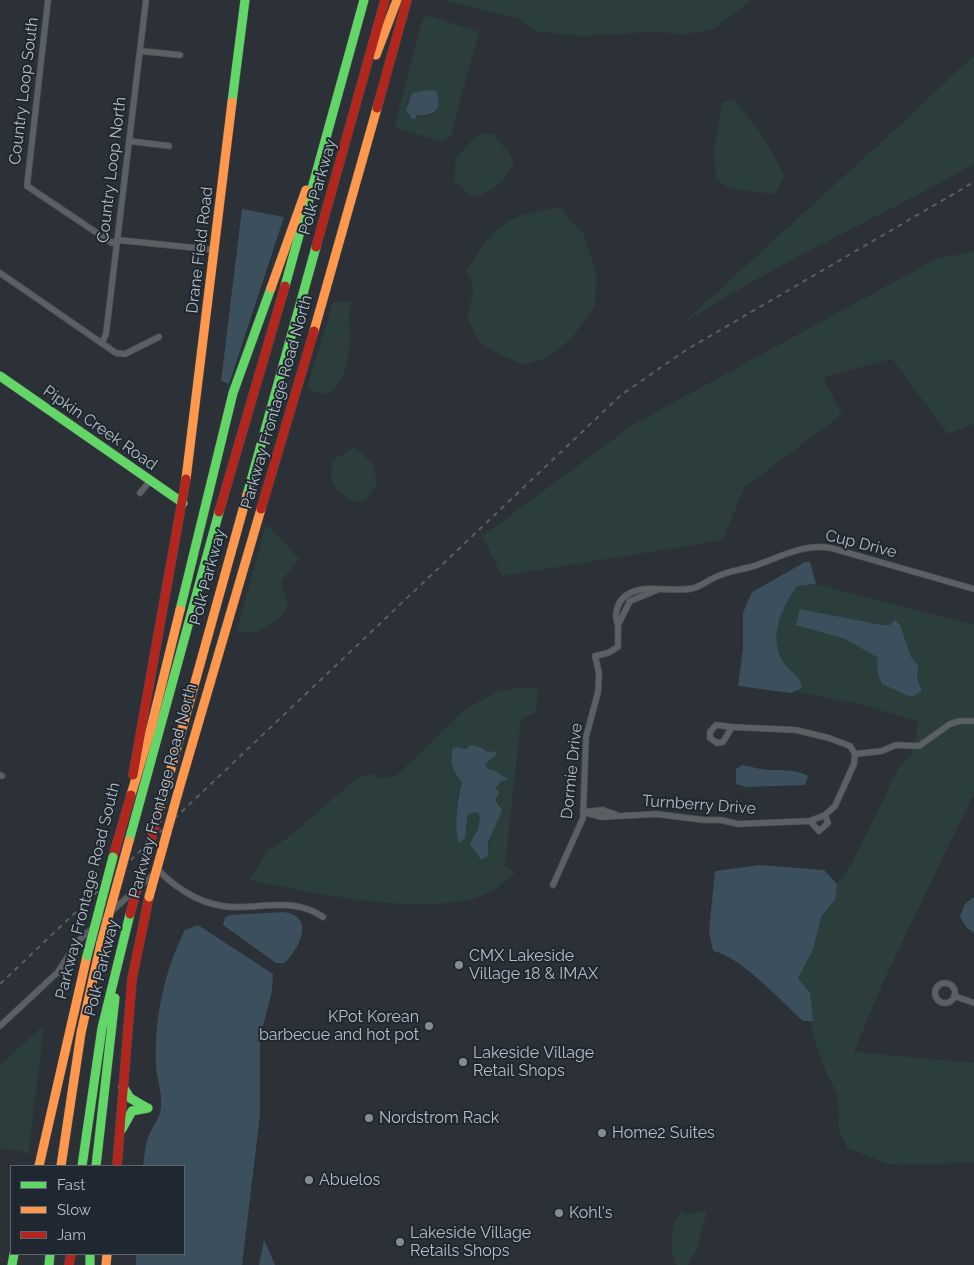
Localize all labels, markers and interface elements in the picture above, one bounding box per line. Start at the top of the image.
street label: Country Loop South [5,16,43,166]
street label: Country Loop North [94,96,130,244]
street label: Polk Parkway [295,137,341,237]
street label: Drane Field Road [183,186,217,314]
street label: Parkway Frontage Road North [237,293,317,511]
street label: Pipkin Creek Road [39,381,161,475]
street label: Cup Drive [823,526,899,562]
street label: Polk Parkway [186,527,230,627]
street label: Parkway Frontage Road North [125,682,201,900]
street label: Dormie Drive [557,722,587,820]
street label: Parkway Frontage Road South [52,781,124,1001]
street label: Turnberry Drive [641,791,757,819]
street label: Polk Parkway [81,918,123,1018]
place label: CMX Lakeside Village 18 & IMAX [469,946,598,984]
marker: CMX Lakeside Village 18 & IMAX [453,959,465,971]
place label: KPot Korean barbecue and hot pot [259,1007,419,1045]
marker: KPot Korean barbecue and hot pot [423,1020,435,1032]
place label: Lakeside Village Retail Shops [473,1043,594,1081]
marker: Lakeside Village Retail Shops [457,1056,469,1068]
place label: Nordstrom Rack [379,1108,499,1128]
marker: Nordstrom Rack [363,1112,375,1124]
place label: Home2 Suites [612,1123,715,1143]
marker: Home2 Suites [596,1127,608,1139]
legend [10,1165,185,1255]
place label: Abuelos [319,1170,380,1190]
marker: Abuelos [303,1174,315,1186]
text: Fast [57,1176,85,1194]
text: Slow [57,1201,91,1219]
place label: Kohl's [569,1203,612,1223]
marker: Kohl's [553,1207,565,1219]
place label: Lakeside Village Retails Shops [410,1223,531,1261]
text: Jam [57,1226,86,1244]
marker: Lakeside Village Retails Shops [394,1236,406,1248]

